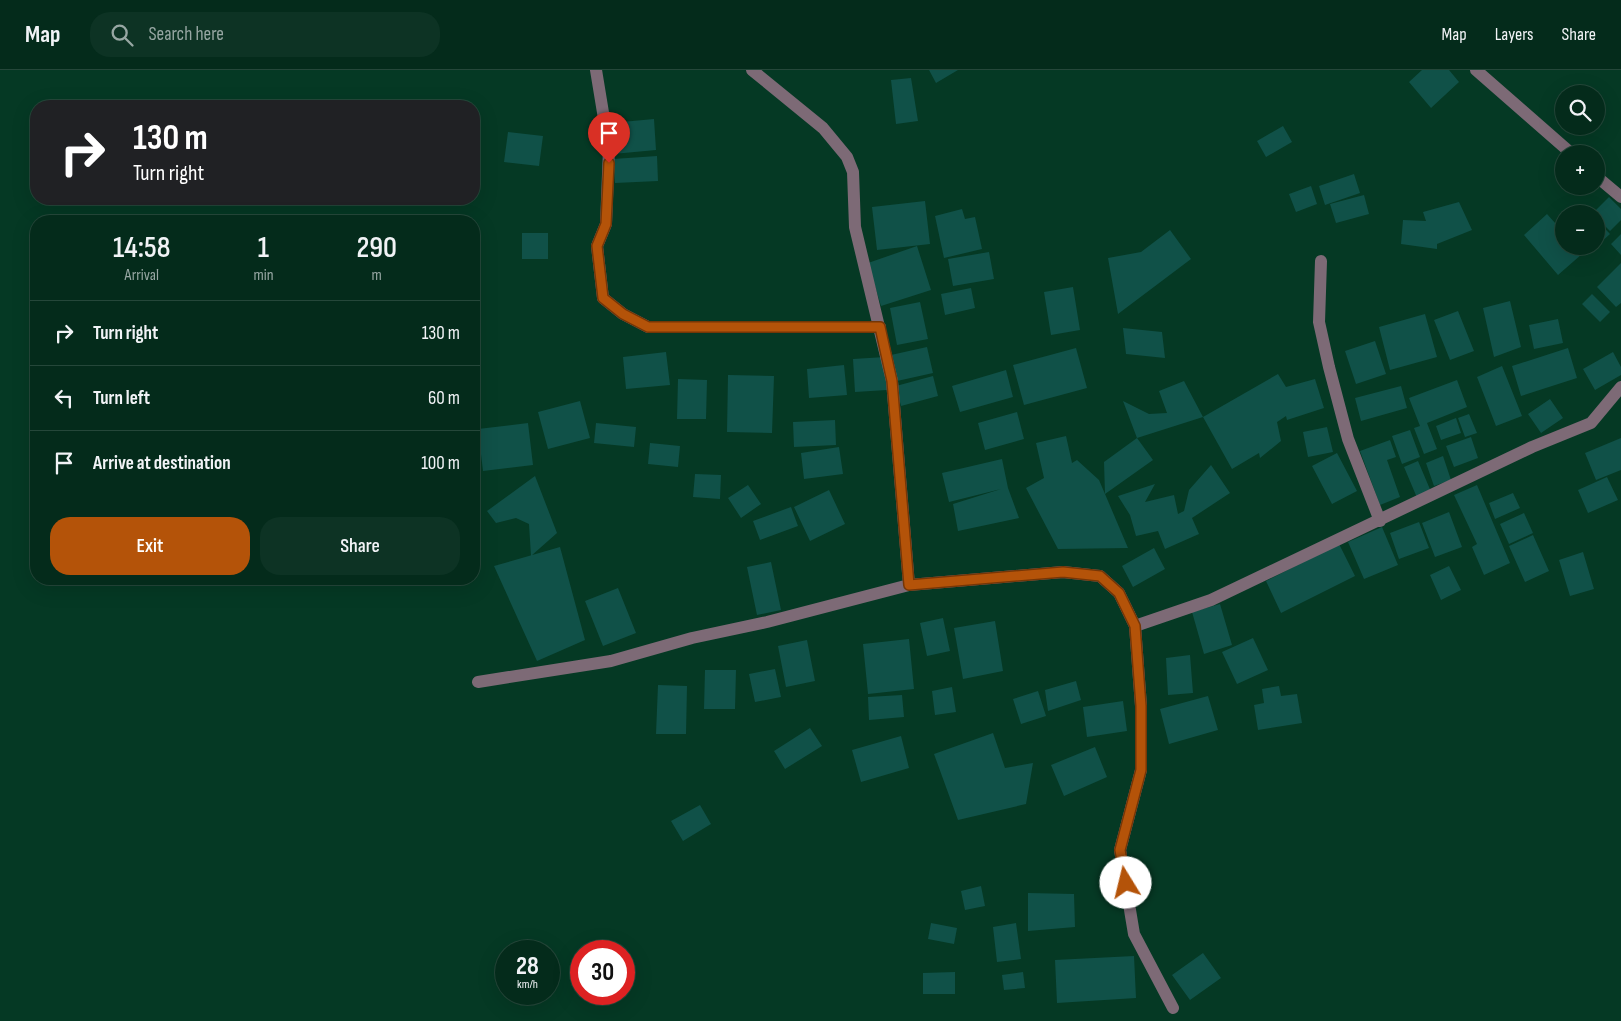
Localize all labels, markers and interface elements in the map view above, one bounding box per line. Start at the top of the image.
search box [90,12,440,57]
text: Map [25,20,60,49]
icon: search [108,21,136,49]
text: Search here [148,23,224,46]
text: Map [1442,24,1467,45]
text: Layers [1495,24,1534,45]
text: Share [1562,24,1596,45]
map controls [1555,85,1605,255]
button: search [1555,85,1605,135]
pin [588,112,630,163]
text: 130 m [133,117,208,160]
icon: arrive [595,119,623,147]
icon: right [50,120,115,185]
button: + [1555,145,1605,195]
text: Turn right [133,160,204,187]
button: − [1555,205,1605,255]
text: 14:58 [113,230,170,266]
text: 1 [258,230,269,266]
text: 290 [356,230,397,266]
text: Arrival [125,266,159,285]
text: min [253,266,274,285]
text: m [372,266,382,285]
icon: right [50,319,78,347]
text: Turn right [93,322,158,345]
text: 130 m [422,322,460,345]
icon: left [50,384,78,412]
text: Turn left [93,387,150,410]
text: 60 m [428,387,460,410]
icon: arrive [50,449,78,477]
text: Arrive at destination [93,452,231,475]
text: 100 m [421,452,460,475]
button: Exit [50,517,250,575]
button: Share [260,517,460,575]
position arrow [1099,856,1151,908]
speed limit sign: 30 [570,940,635,1005]
text: 28 [516,951,539,982]
text: km/h [517,977,538,992]

